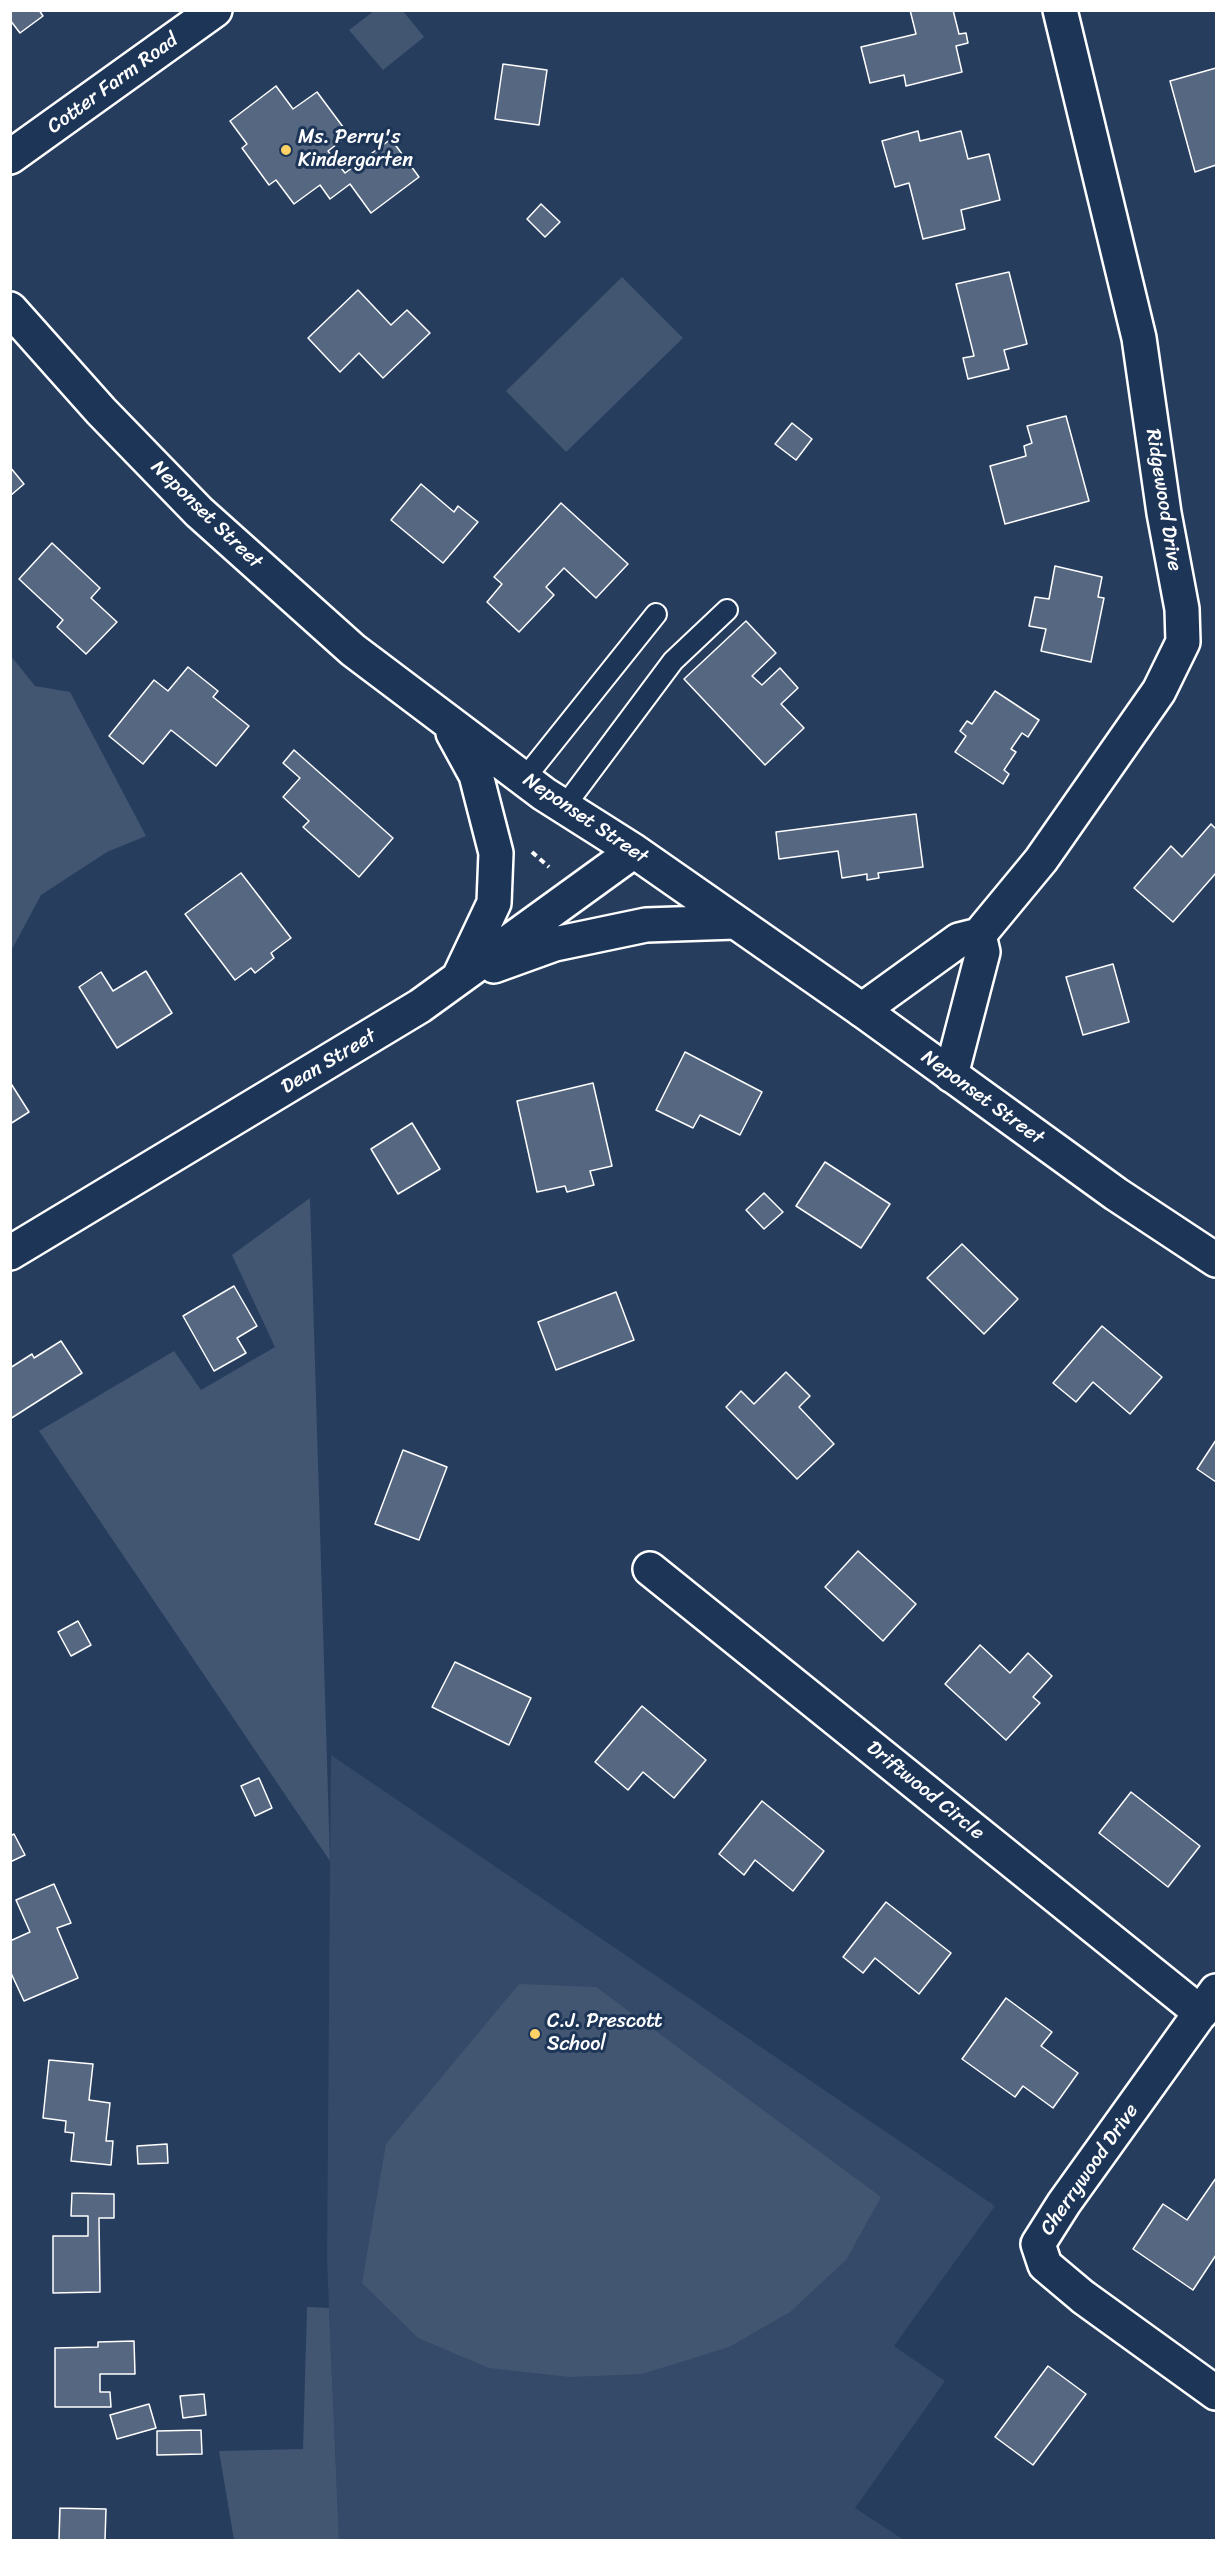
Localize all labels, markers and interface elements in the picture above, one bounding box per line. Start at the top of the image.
street label: Cotter Farm Road [43,29,183,139]
place label: Ms. Perry's Kindergarten [298,126,413,173]
marker: Ms. Perry's Kindergarten [279,143,293,157]
street label: Ridgewood Drive [1140,427,1186,573]
street label: Neponset Street [145,456,267,574]
street label: Neponset Street [518,768,652,870]
street label: Dean Street [277,1024,381,1100]
street label: Neponset Street [916,1046,1048,1150]
street label: Driftwood Circle [861,1736,989,1846]
place label: C.J. Prescott School [547,2010,663,2057]
marker: C.J. Prescott School [528,2027,542,2041]
street label: Cherrywood Drive [1036,2100,1144,2240]

